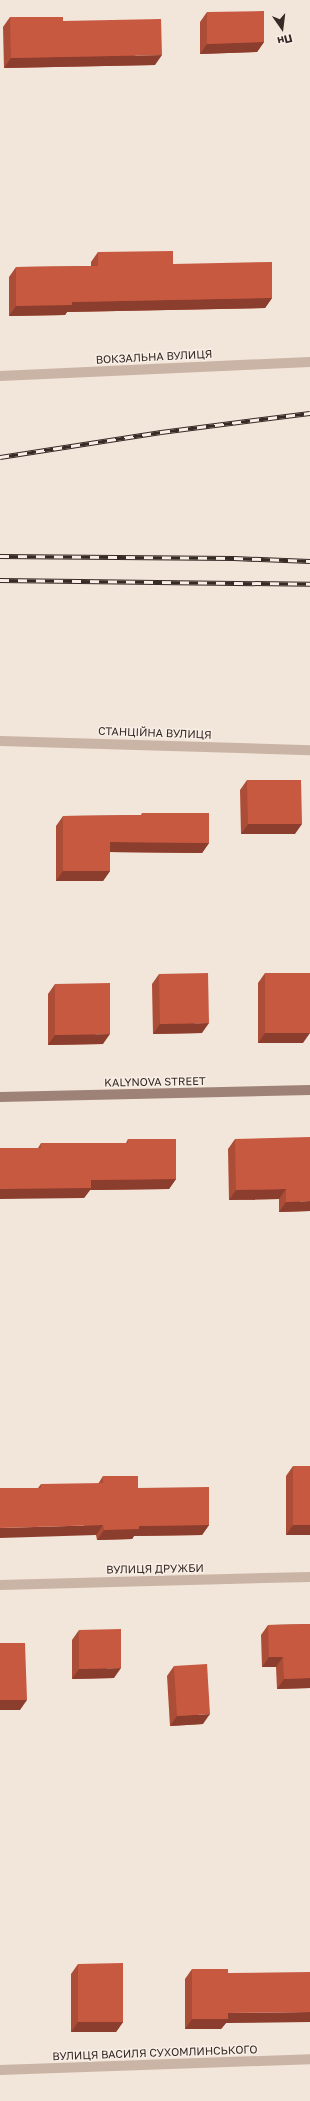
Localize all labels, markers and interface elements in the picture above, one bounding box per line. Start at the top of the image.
north arrow [262,8,302,48]
text: Пн [276,32,294,48]
street label: ВОКЗАЛЬНА ВУЛИЦЯ [95,347,213,367]
street label: СТАНЦІЙНА ВУЛИЦЯ [98,724,212,742]
street label: KALYNOVA STREET [104,1075,206,1089]
street label: ВУЛИЦЯ ДРУЖБИ [106,1562,204,1576]
street label: ВУЛИЦЯ ВАСИЛЯ СУХОМЛИНСЬКОГО [52,2043,258,2063]

